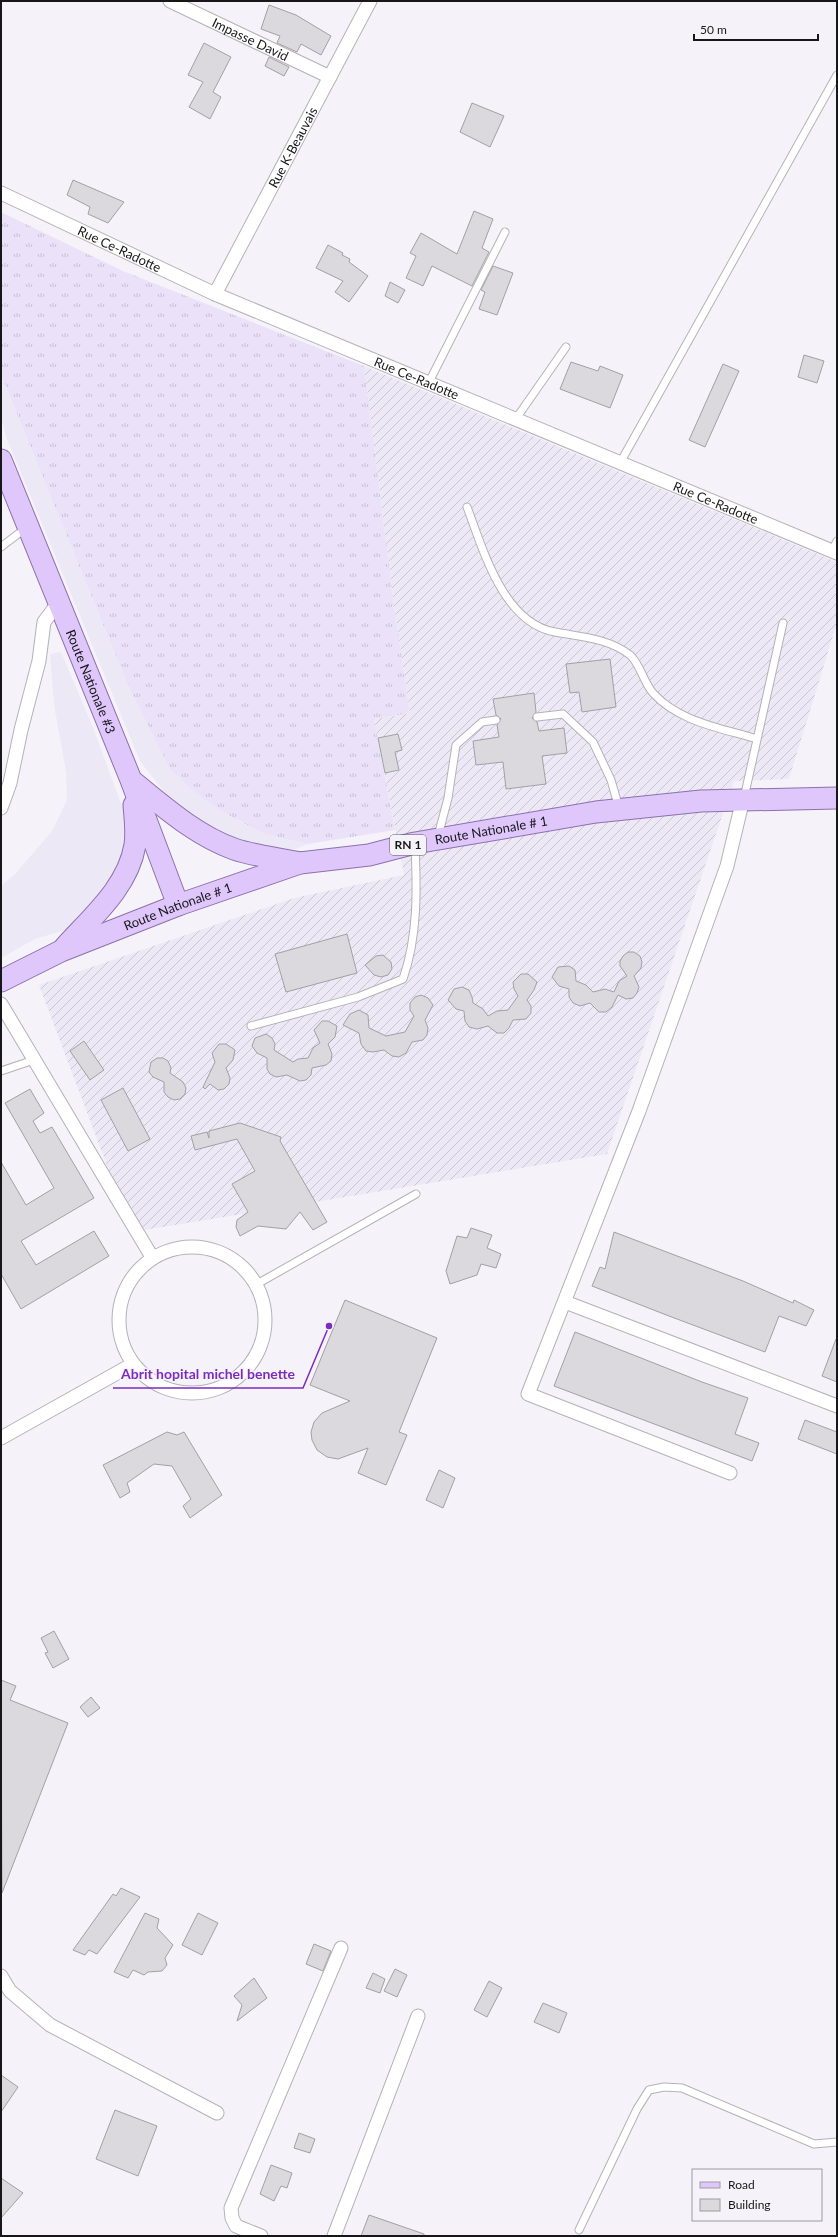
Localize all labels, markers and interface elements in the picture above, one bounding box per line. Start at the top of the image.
street label: Impasse David [210,14,291,64]
scale bar [694,16,818,42]
text: 50 m [700,22,727,37]
street label: Rue K-Beauvais [265,104,321,190]
street label: Rue Ce-Radotte [75,222,164,276]
street label: Rue Ce-Radotte [372,353,462,403]
street label: Rue Ce-Radotte [671,478,761,527]
street label: Route Nationale #3 [63,627,119,736]
street label: Route Nationale # 1 [433,812,549,847]
road number: RN 1 [390,835,426,855]
street label: Route Nationale # 1 [121,879,234,934]
callout: Abrit hopital michel benette [113,1362,303,1388]
text: Abrit hopital michel benette [120,1365,295,1382]
legend [692,2169,822,2221]
text: Road [728,2177,755,2192]
text: Building [728,2197,771,2212]

